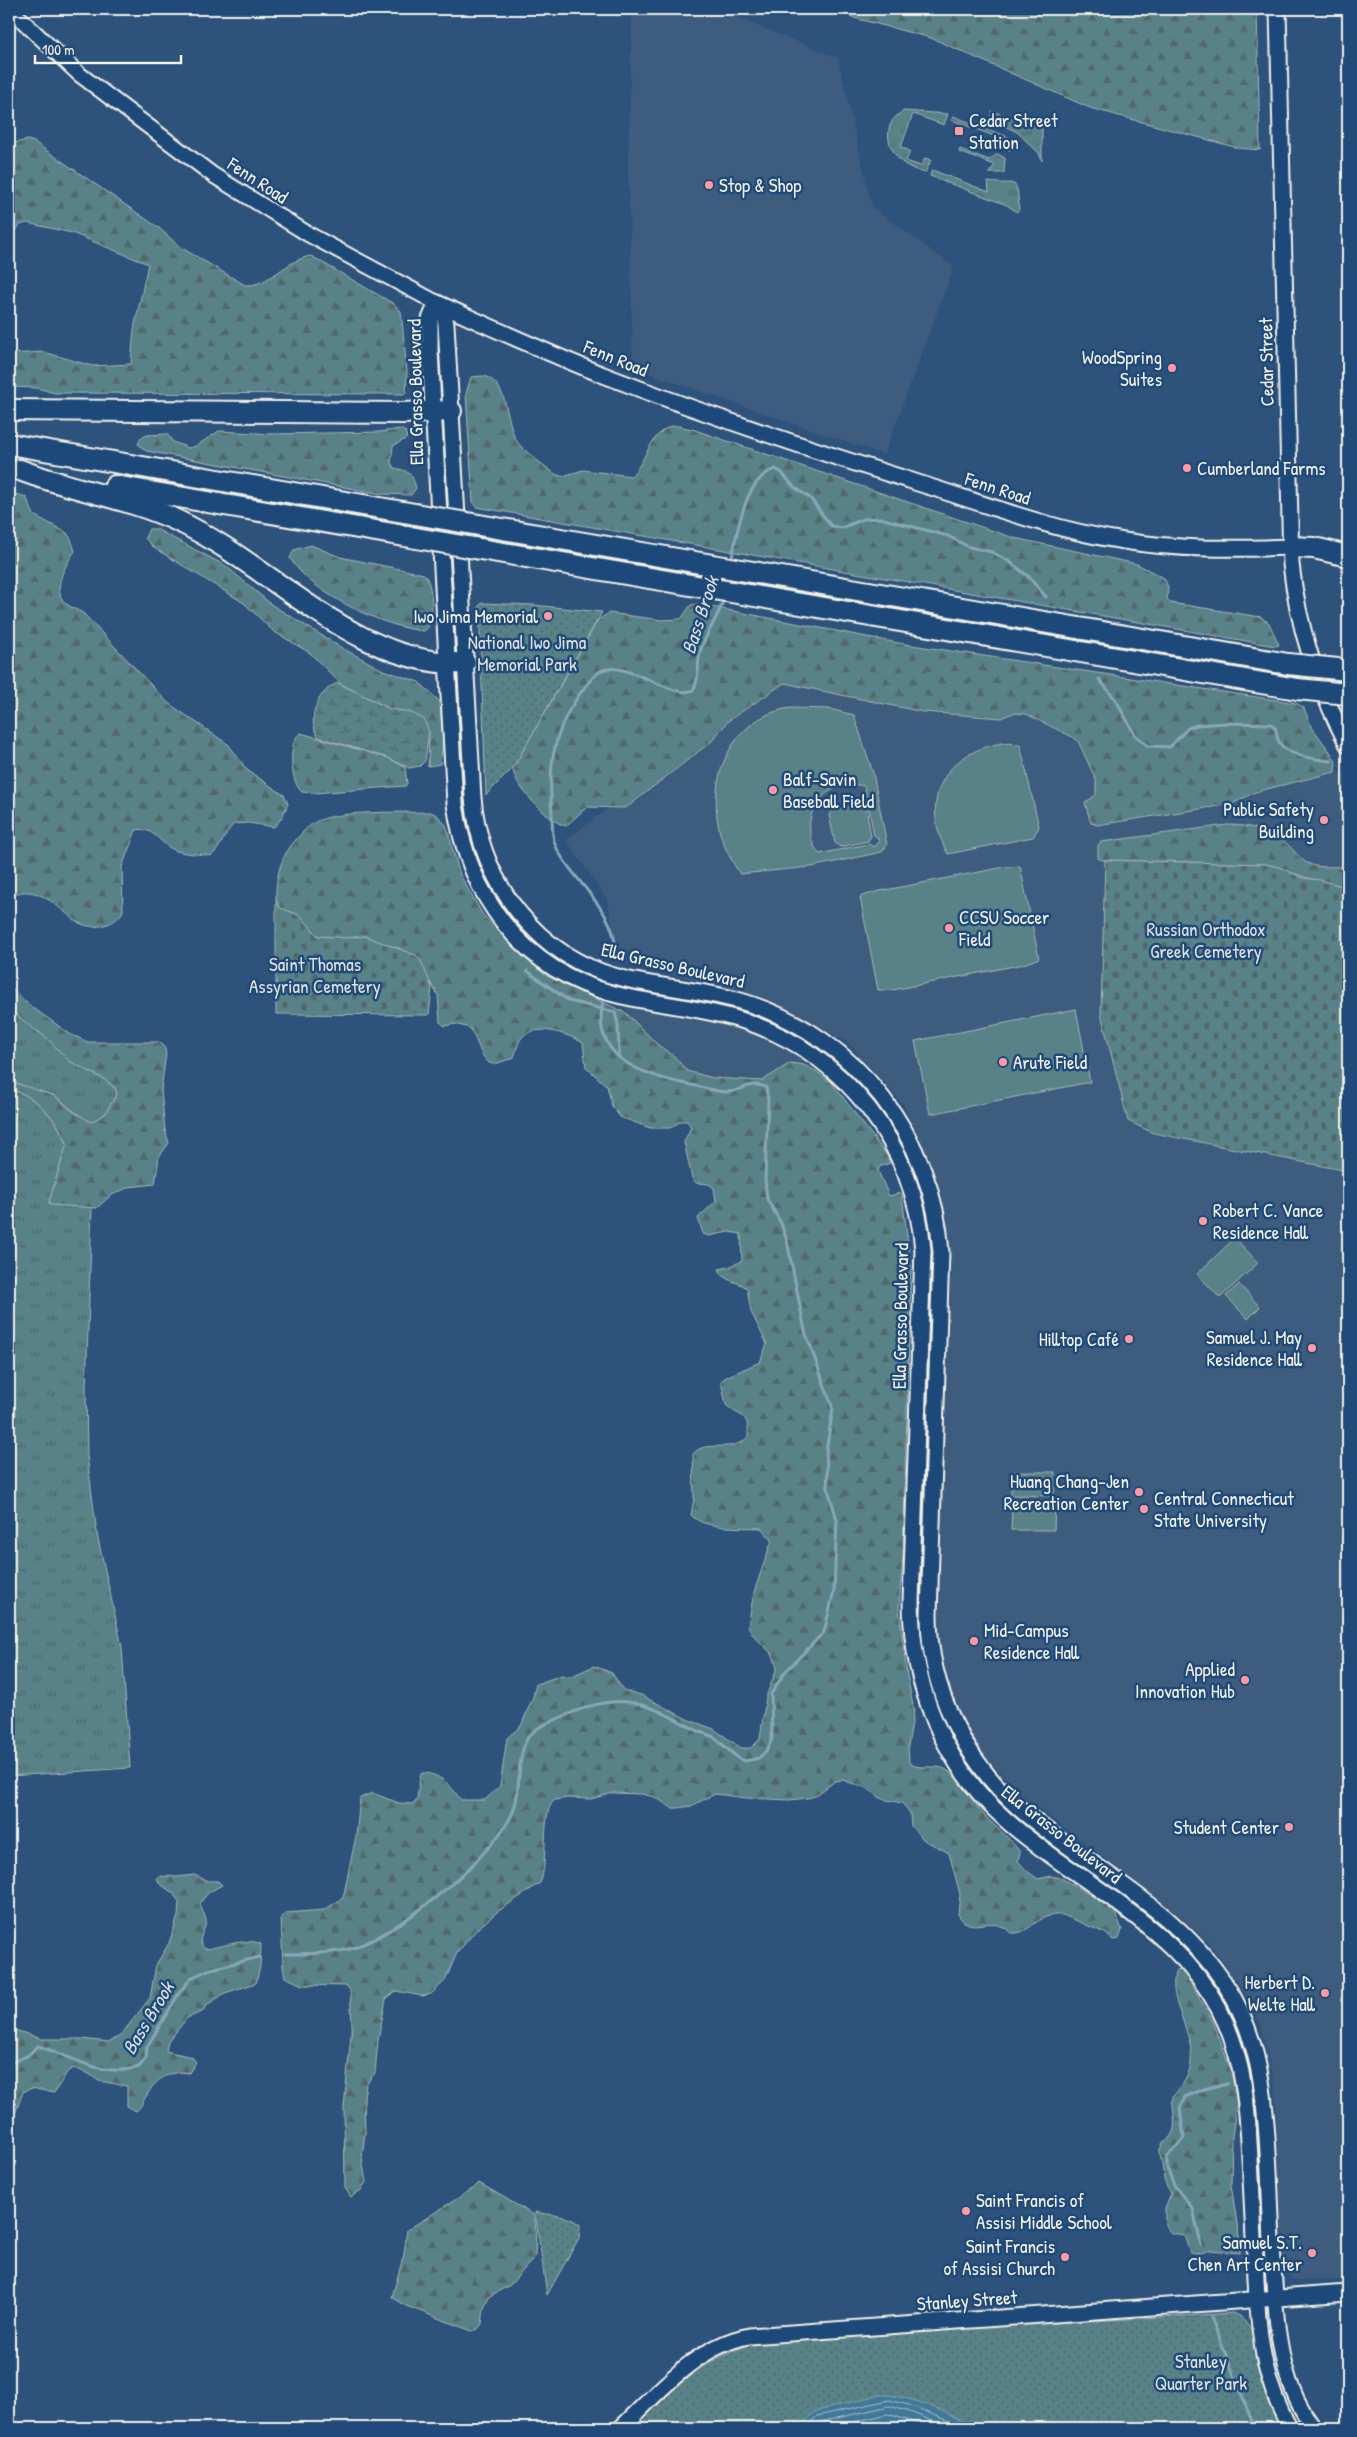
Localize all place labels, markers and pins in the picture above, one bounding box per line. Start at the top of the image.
place label: Cedar Street Station [969,107,1058,155]
marker: Cedar Street Station [953,125,965,137]
place label: Stop & Shop [719,172,801,198]
marker: Stop & Shop [703,179,715,191]
place label: WoodSpring Suites [1082,344,1162,392]
marker: WoodSpring Suites [1166,362,1178,374]
place label: Cumberland Farms [1197,455,1326,481]
marker: Cumberland Farms [1181,462,1193,474]
place label: Iwo Jima Memorial [413,603,539,629]
marker: Iwo Jima Memorial [542,610,554,622]
place label: Balf-Savin Baseball Field [783,766,875,814]
marker: Balf-Savin Baseball Field [767,784,779,796]
place label: Public Safety Building [1223,796,1314,844]
marker: Public Safety Building [1318,814,1330,826]
place label: CCSU Soccer Field [958,904,1050,952]
marker: CCSU Soccer Field [943,922,955,934]
place label: Arute Field [1013,1049,1088,1075]
marker: Arute Field [997,1056,1009,1068]
place label: Robert C. Vance Residence Hall [1213,1197,1324,1245]
marker: Robert C. Vance Residence Hall [1197,1215,1209,1227]
place label: Samuel J. May Residence Hall [1206,1324,1303,1372]
place label: Hilltop Café [1039,1326,1119,1352]
marker: Hilltop Café [1123,1333,1135,1345]
marker: Samuel J. May Residence Hall [1306,1342,1318,1354]
place label: Huang Chang-Jen Recreation Center [1004,1468,1130,1516]
place label: Central Connecticut State University [1154,1485,1294,1533]
marker: Huang Chang-Jen Recreation Center [1133,1486,1145,1498]
marker: Central Connecticut State University [1138,1503,1150,1515]
place label: Mid-Campus Residence Hall [984,1617,1080,1665]
marker: Mid-Campus Residence Hall [968,1635,980,1647]
place label: Applied Innovation Hub [1135,1656,1236,1704]
marker: Applied Innovation Hub [1239,1674,1251,1686]
place label: Student Center [1174,1814,1280,1840]
marker: Student Center [1283,1821,1295,1833]
place label: Herbert D. Welte Hall [1245,1969,1316,2017]
marker: Herbert D. Welte Hall [1319,1987,1331,1999]
place label: Saint Francis of Assisi Middle School [976,2187,1113,2235]
marker: Saint Francis of Assisi Middle School [960,2205,972,2217]
place label: Samuel S.T. Chen Art Center [1188,2229,1303,2277]
place label: Saint Francis of Assisi Church [943,2233,1055,2281]
marker: Samuel S.T. Chen Art Center [1306,2247,1318,2259]
marker: Saint Francis of Assisi Church [1059,2251,1071,2263]

